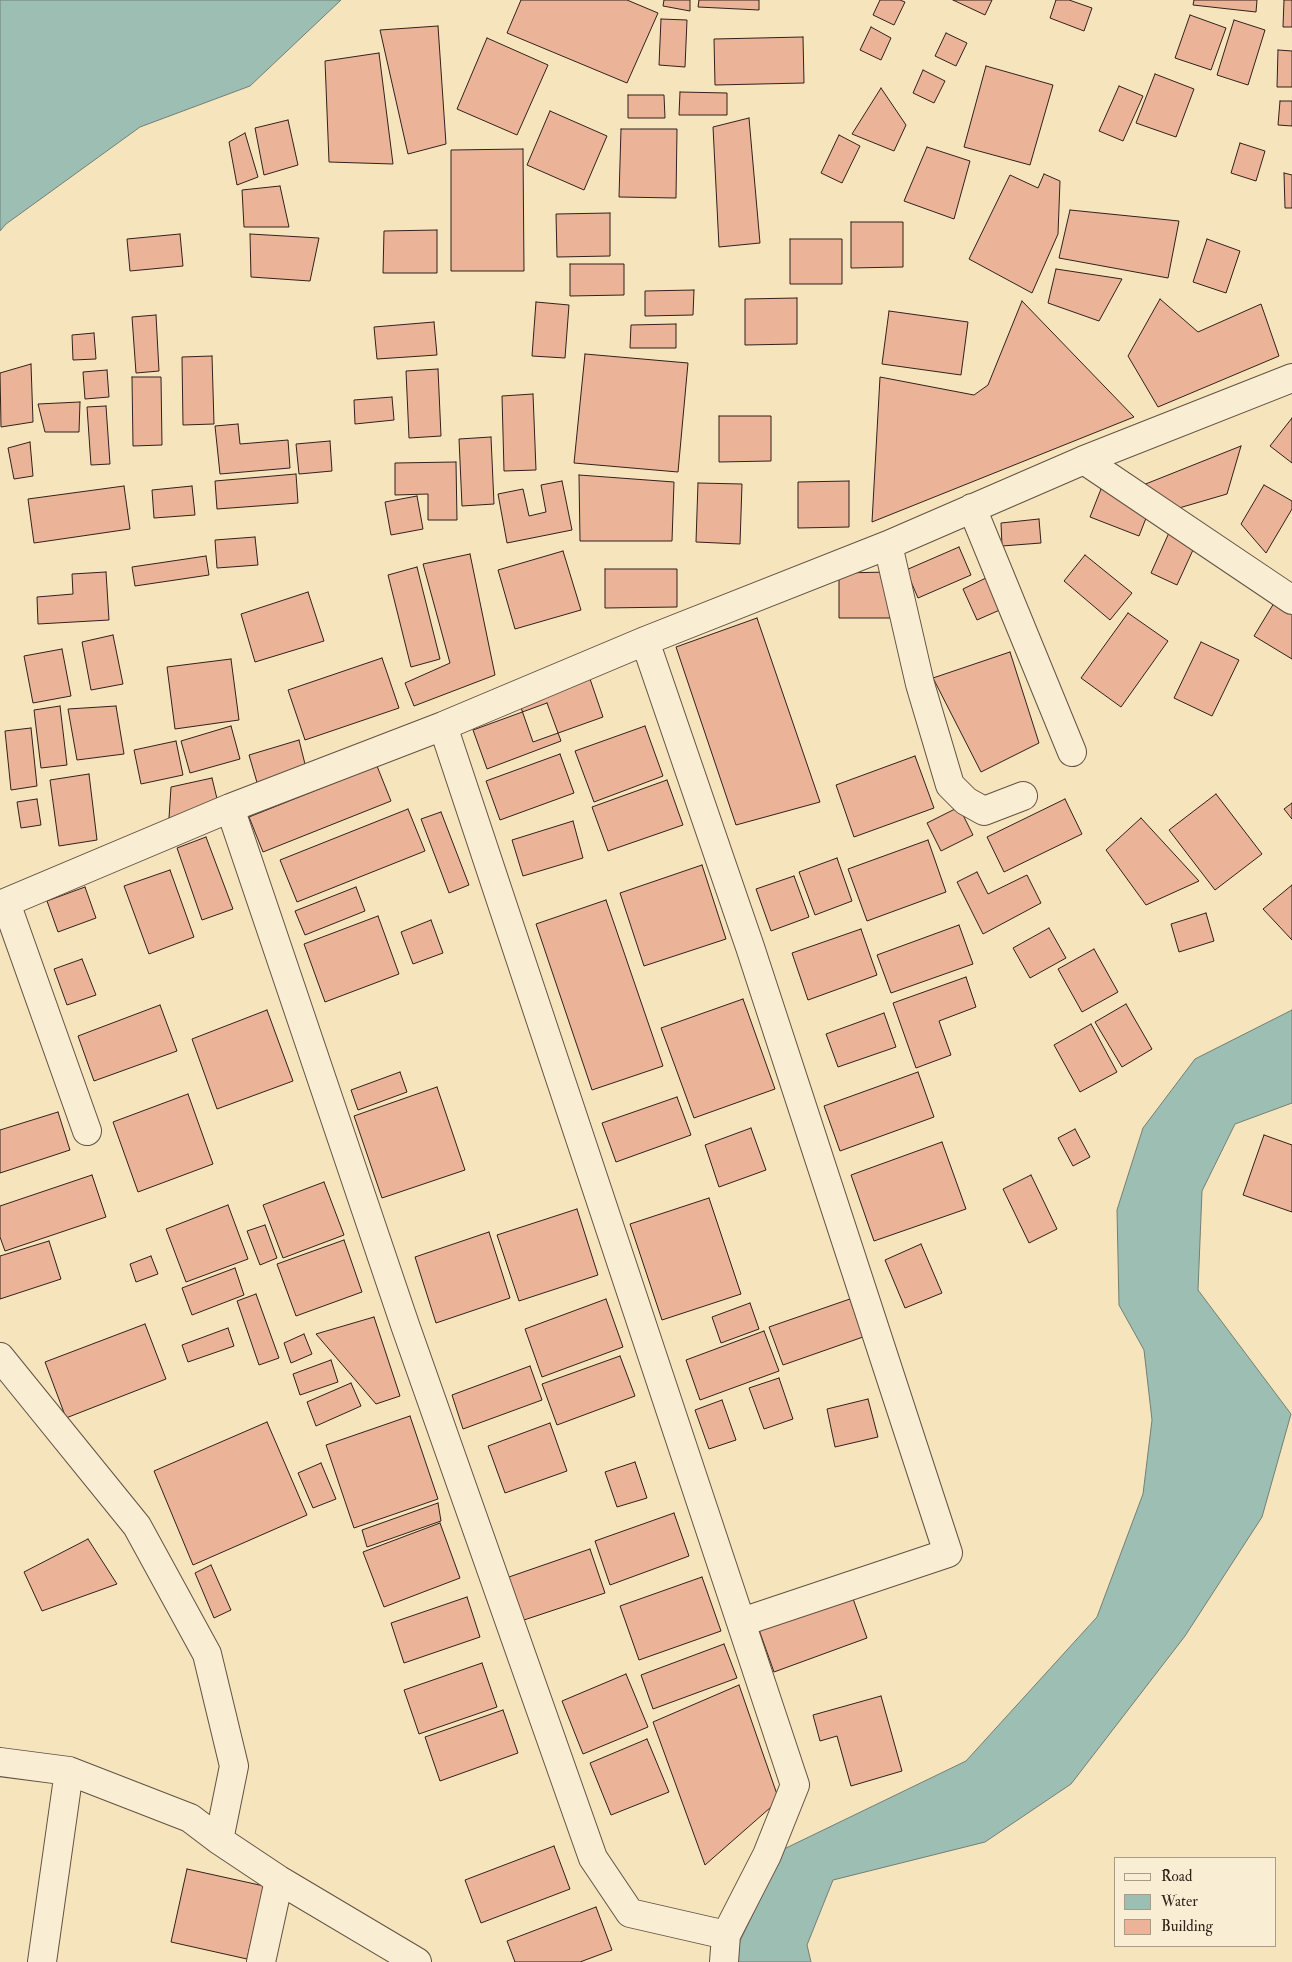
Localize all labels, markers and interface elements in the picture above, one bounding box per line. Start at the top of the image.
legend [1114,1857,1277,1947]
text: Road [1161,1867,1192,1886]
text: Water [1161,1892,1198,1911]
text: Building [1161,1917,1213,1936]

